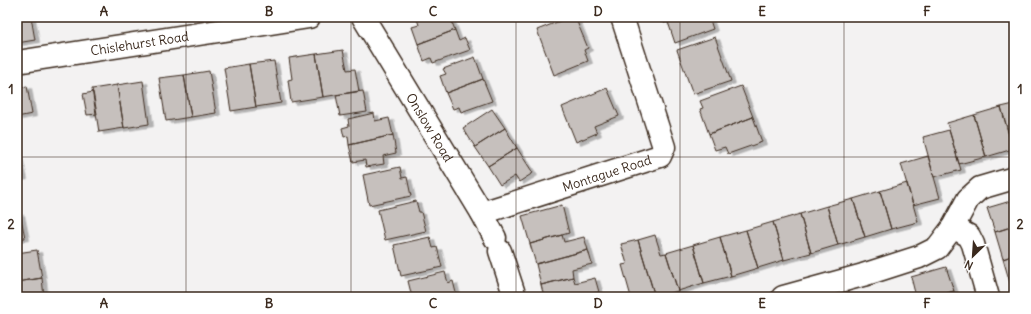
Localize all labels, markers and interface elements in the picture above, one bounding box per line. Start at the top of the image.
text: A [100,3,109,20]
text: B [265,3,274,20]
text: C [429,3,438,20]
text: D [593,3,603,20]
text: E [758,3,766,20]
text: F [923,3,931,20]
street label: Chislehurst Road [89,27,190,59]
text: 1 [8,81,14,98]
text: 1 [1017,81,1023,98]
street label: Onslow Road [403,90,458,165]
street label: Montague Road [560,151,654,195]
text: 2 [7,216,15,233]
text: 2 [1016,216,1024,233]
north arrow [953,236,993,276]
text: N [962,257,975,273]
text: A [100,295,109,312]
text: B [265,295,274,312]
text: C [429,295,438,312]
text: D [593,295,603,312]
text: E [758,295,766,312]
text: F [923,295,931,312]

